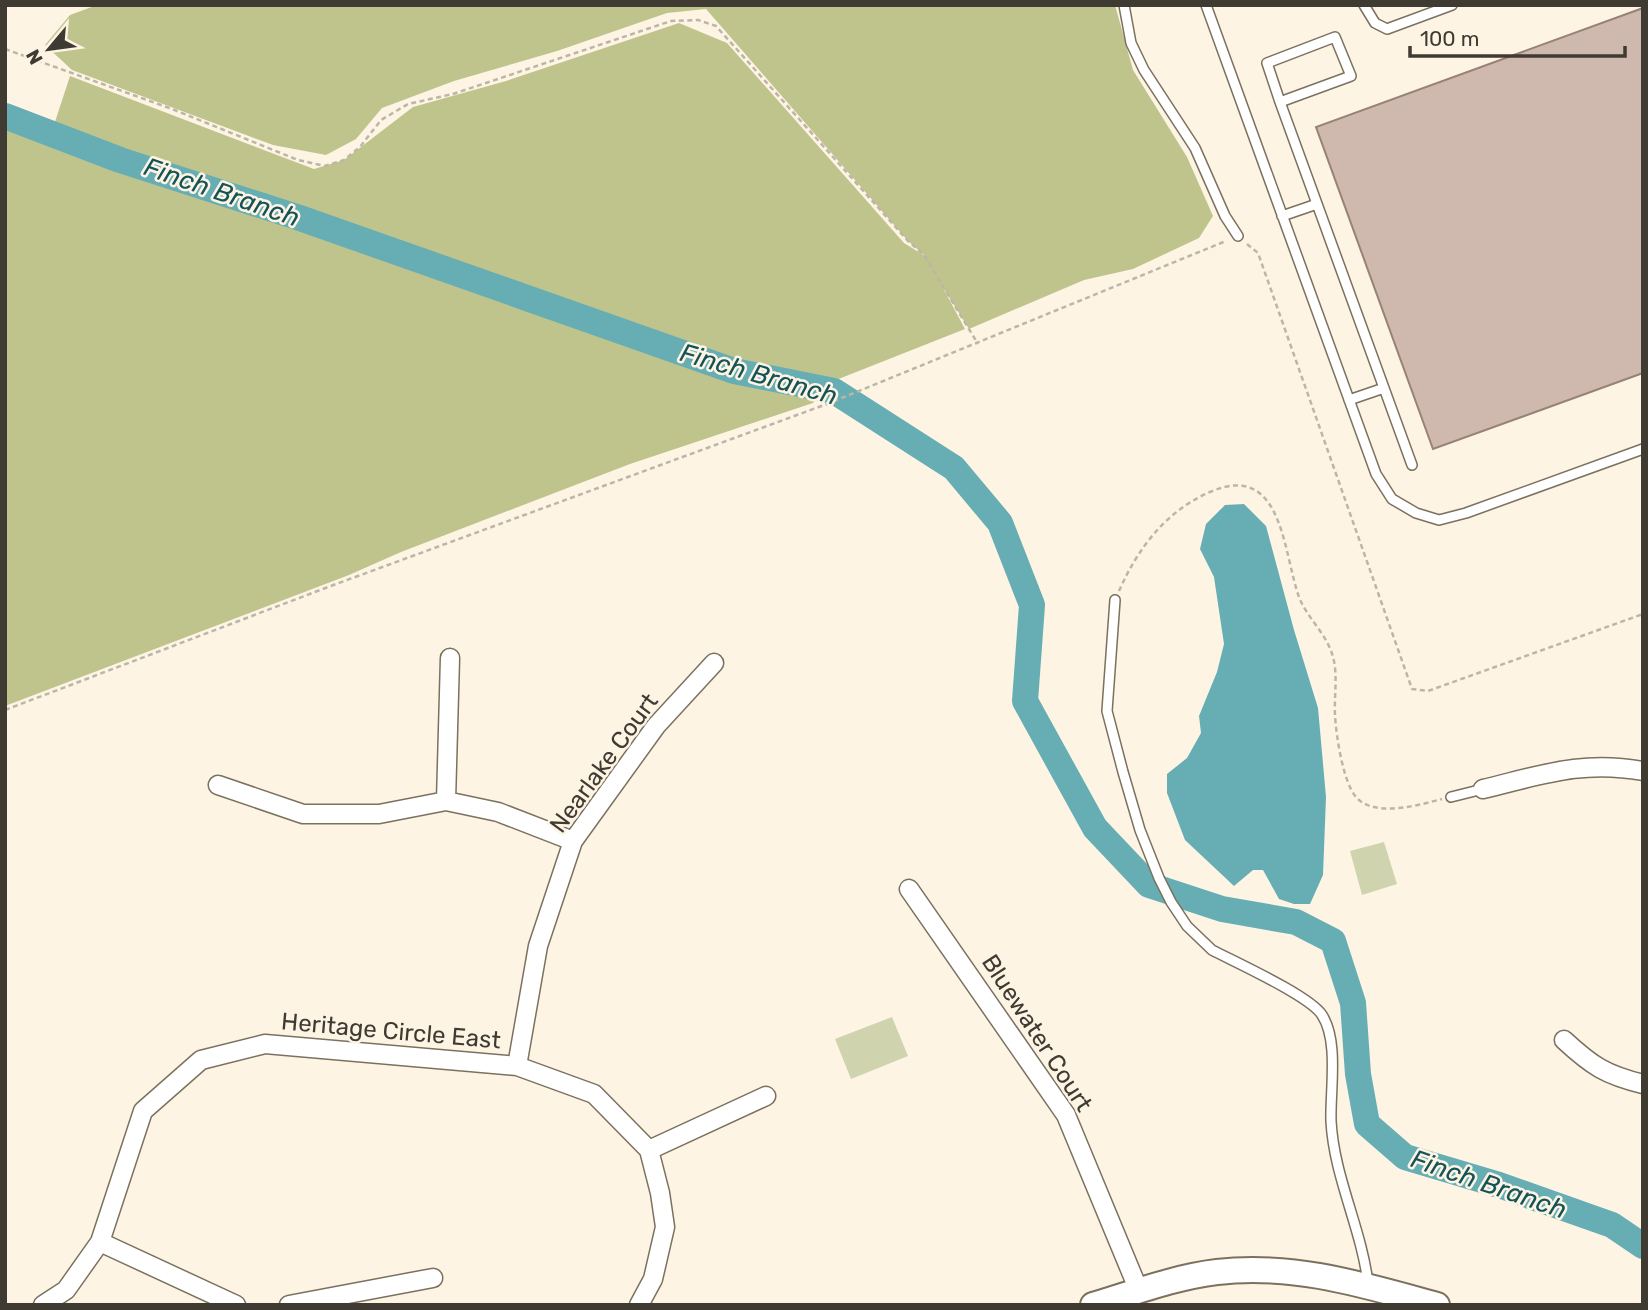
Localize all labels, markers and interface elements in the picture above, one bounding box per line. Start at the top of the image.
north arrow [14,14,84,84]
scale bar [1410,14,1625,58]
text: 100 m [1420,26,1479,51]
text: N [21,45,48,69]
water label: Finch Branch [140,151,304,234]
water label: Finch Branch [677,337,841,412]
street label: Nearlake Court [544,688,664,838]
street label: Bluewater Court [976,949,1098,1117]
street label: Heritage Circle East [280,1007,502,1055]
water label: Finch Branch [1407,1143,1571,1226]

